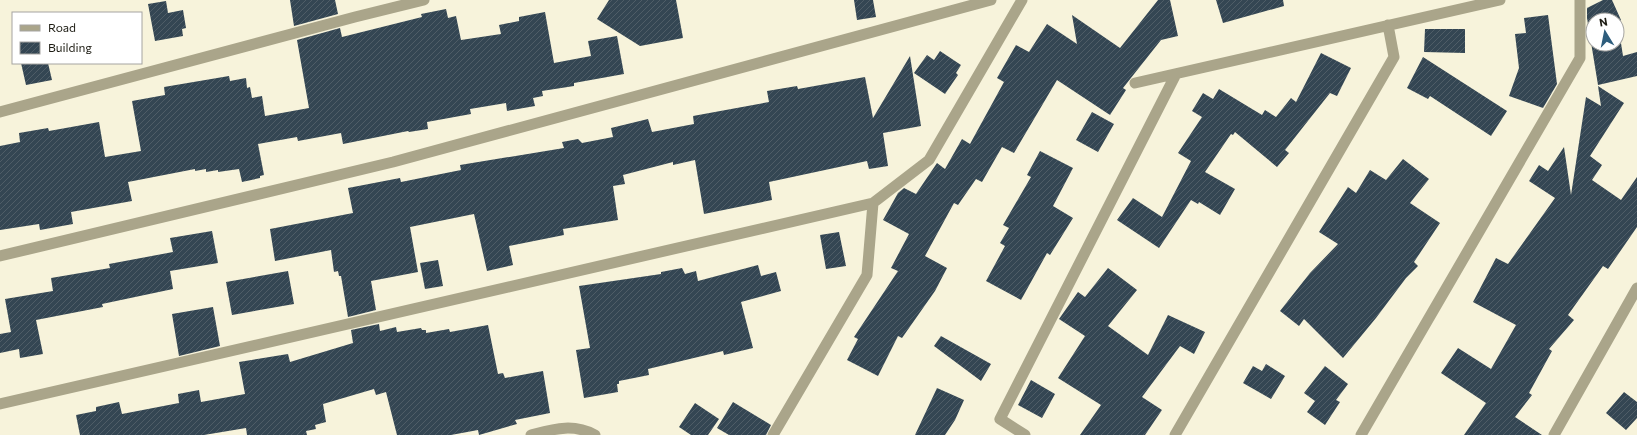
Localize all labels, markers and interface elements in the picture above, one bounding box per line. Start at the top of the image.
legend [12,12,142,64]
north arrow [1585,12,1625,52]
text: N [1598,15,1608,29]
text: Road [48,20,76,34]
text: Building [48,40,92,54]

